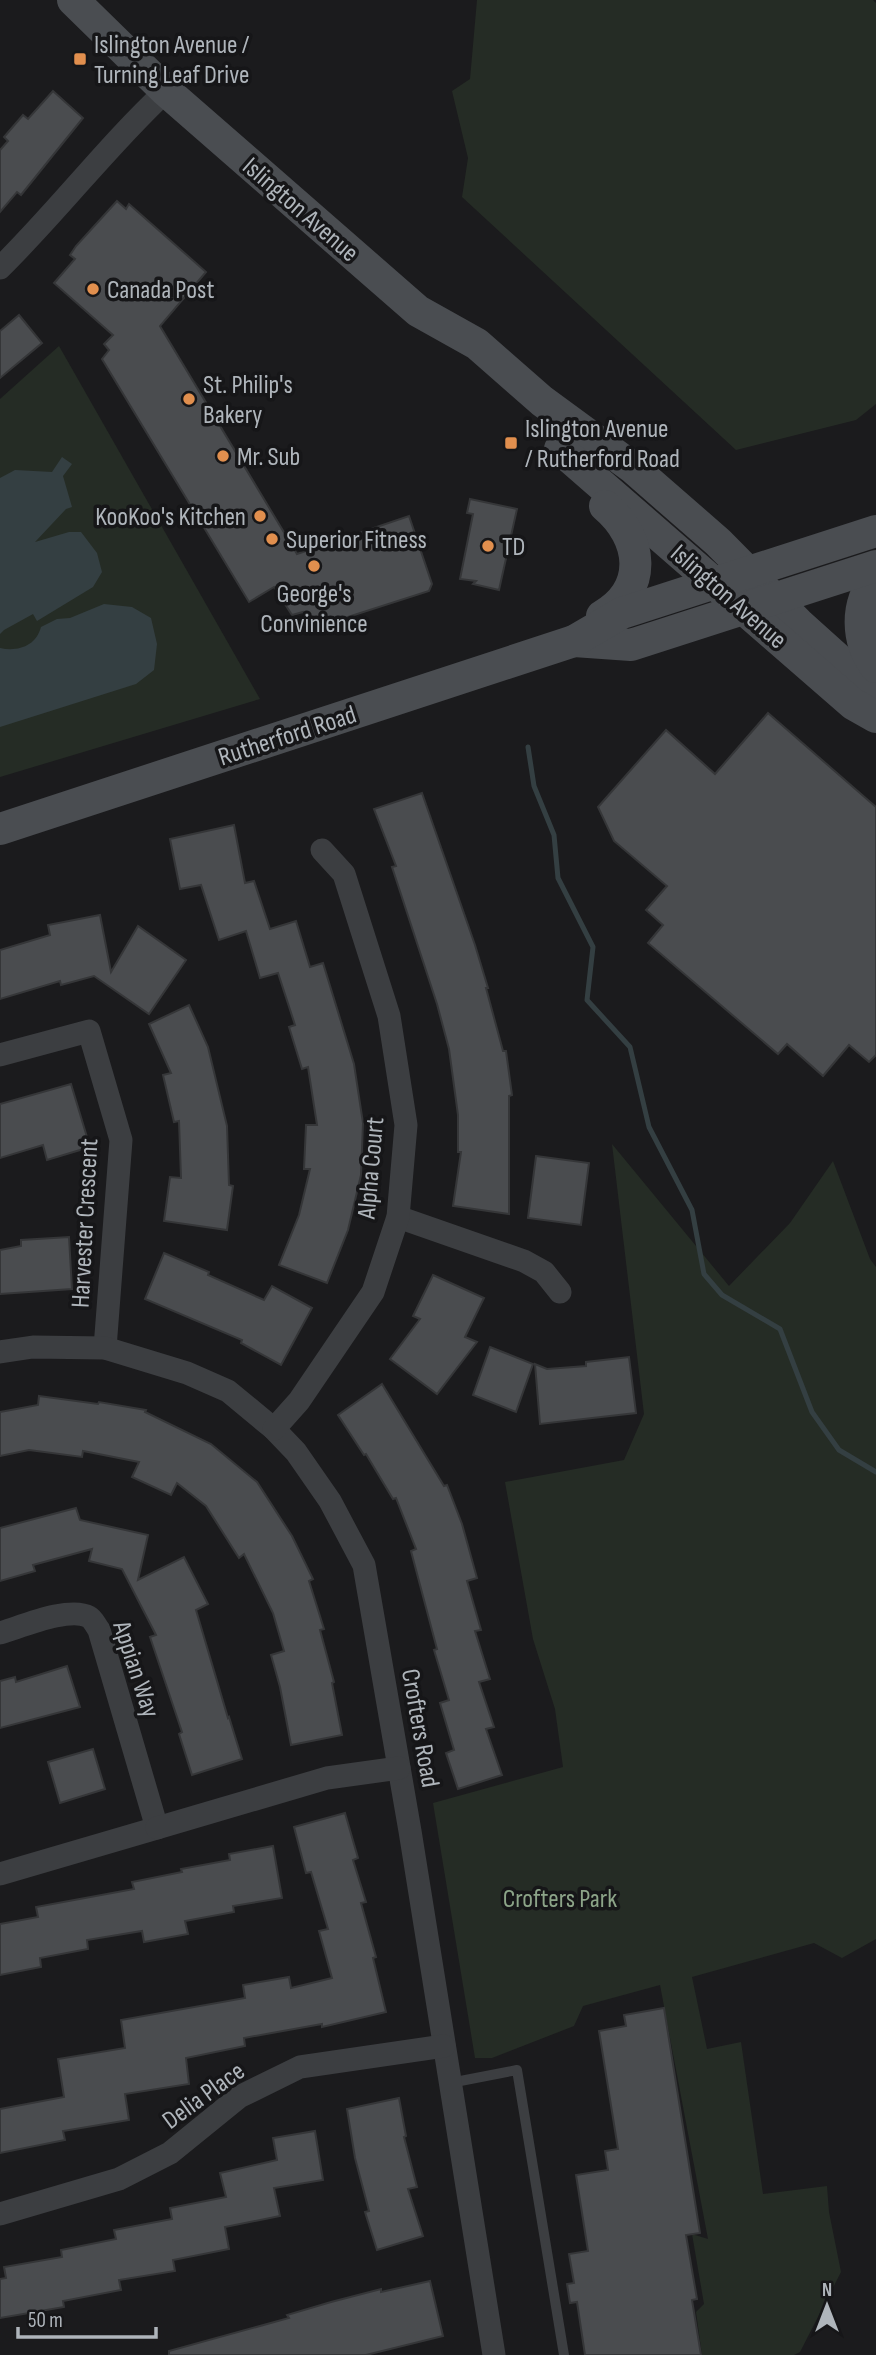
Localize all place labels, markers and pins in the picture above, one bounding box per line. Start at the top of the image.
place label: Islington Avenue / Turning Leaf Drive [94,30,250,91]
marker: Islington Avenue / Turning Leaf Drive [72,51,88,67]
place label: Canada Post [107,275,214,306]
marker: Canada Post [85,281,101,297]
place label: St. Philip's Bakery [203,370,293,431]
marker: St. Philip's Bakery [181,391,197,407]
place label: Islington Avenue / Rutherford Road [525,414,680,475]
marker: Islington Avenue / Rutherford Road [503,435,519,451]
place label: Mr. Sub [237,442,300,473]
marker: Mr. Sub [215,448,231,464]
place label: KooKoo's Kitchen [95,502,246,533]
marker: KooKoo's Kitchen [252,508,268,524]
place label: Superior Fitness [286,525,427,556]
marker: Superior Fitness [264,531,280,547]
place label: TD [502,532,525,563]
marker: TD [480,538,496,554]
marker: George's Convinience [306,558,322,574]
place label: George's Convinience [260,579,368,640]

